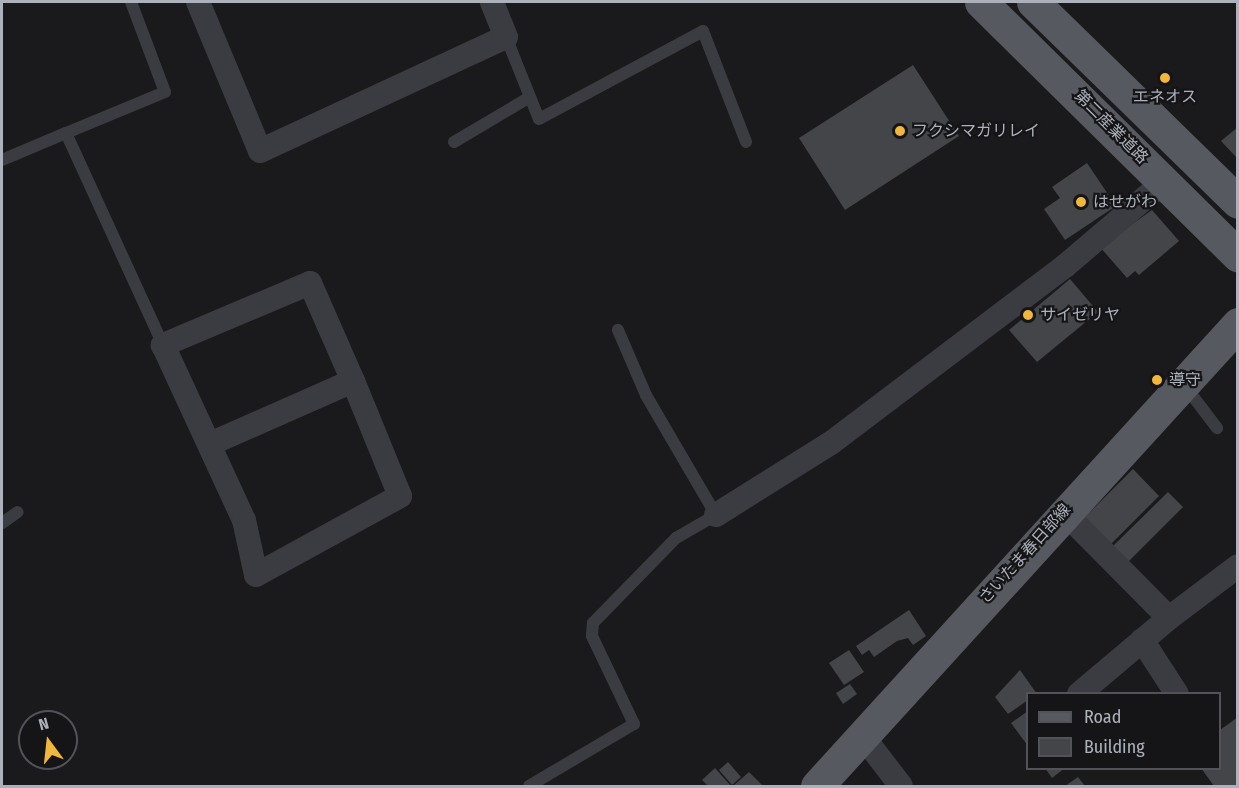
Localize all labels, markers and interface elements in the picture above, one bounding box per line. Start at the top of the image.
marker: エネオス [1158,71,1172,85]
street label: 第二産業道路 [1070,86,1152,168]
place label: エネオス [1133,87,1197,107]
place label: フクシマガリレイ [912,121,1040,141]
marker: フクシマガリレイ [893,124,907,138]
place label: はせがわ [1093,192,1157,212]
marker: はせがわ [1074,195,1088,209]
place label: サイゼリヤ [1040,305,1120,325]
marker: サイゼリヤ [1021,308,1035,322]
place label: 導守 [1169,370,1201,390]
marker: 導守 [1150,373,1164,387]
street label: さいたま春日部線 [975,500,1075,608]
legend [1026,692,1221,770]
text: Road [1084,706,1121,728]
north arrow [18,710,78,770]
text: N [37,714,51,734]
text: Building [1084,736,1145,758]

